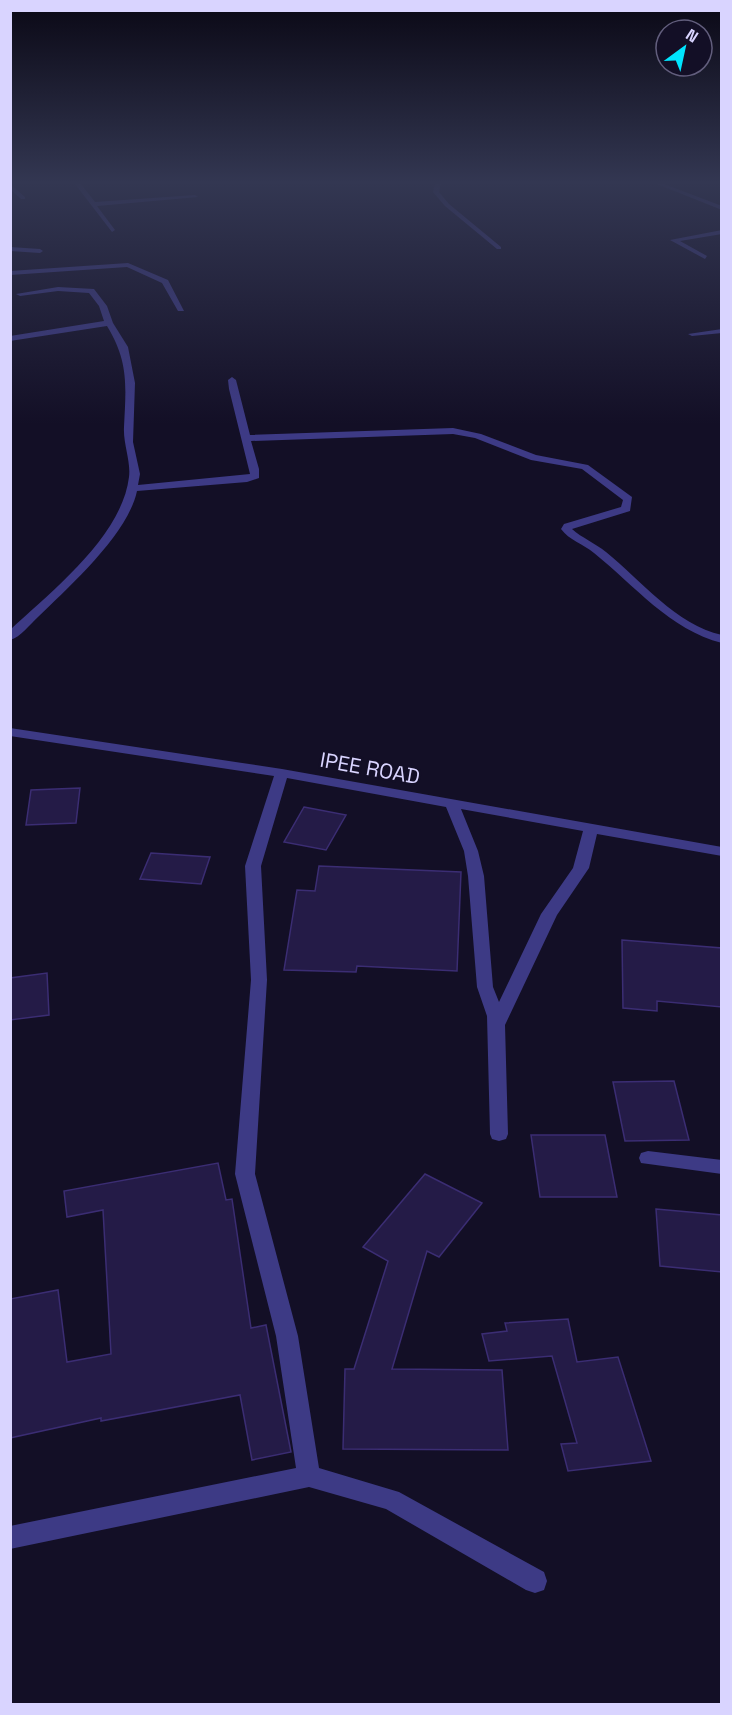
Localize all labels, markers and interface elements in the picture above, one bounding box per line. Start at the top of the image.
north arrow [654,18,714,78]
text: N [682,24,702,48]
street label: IPEE ROAD [318,746,422,790]

